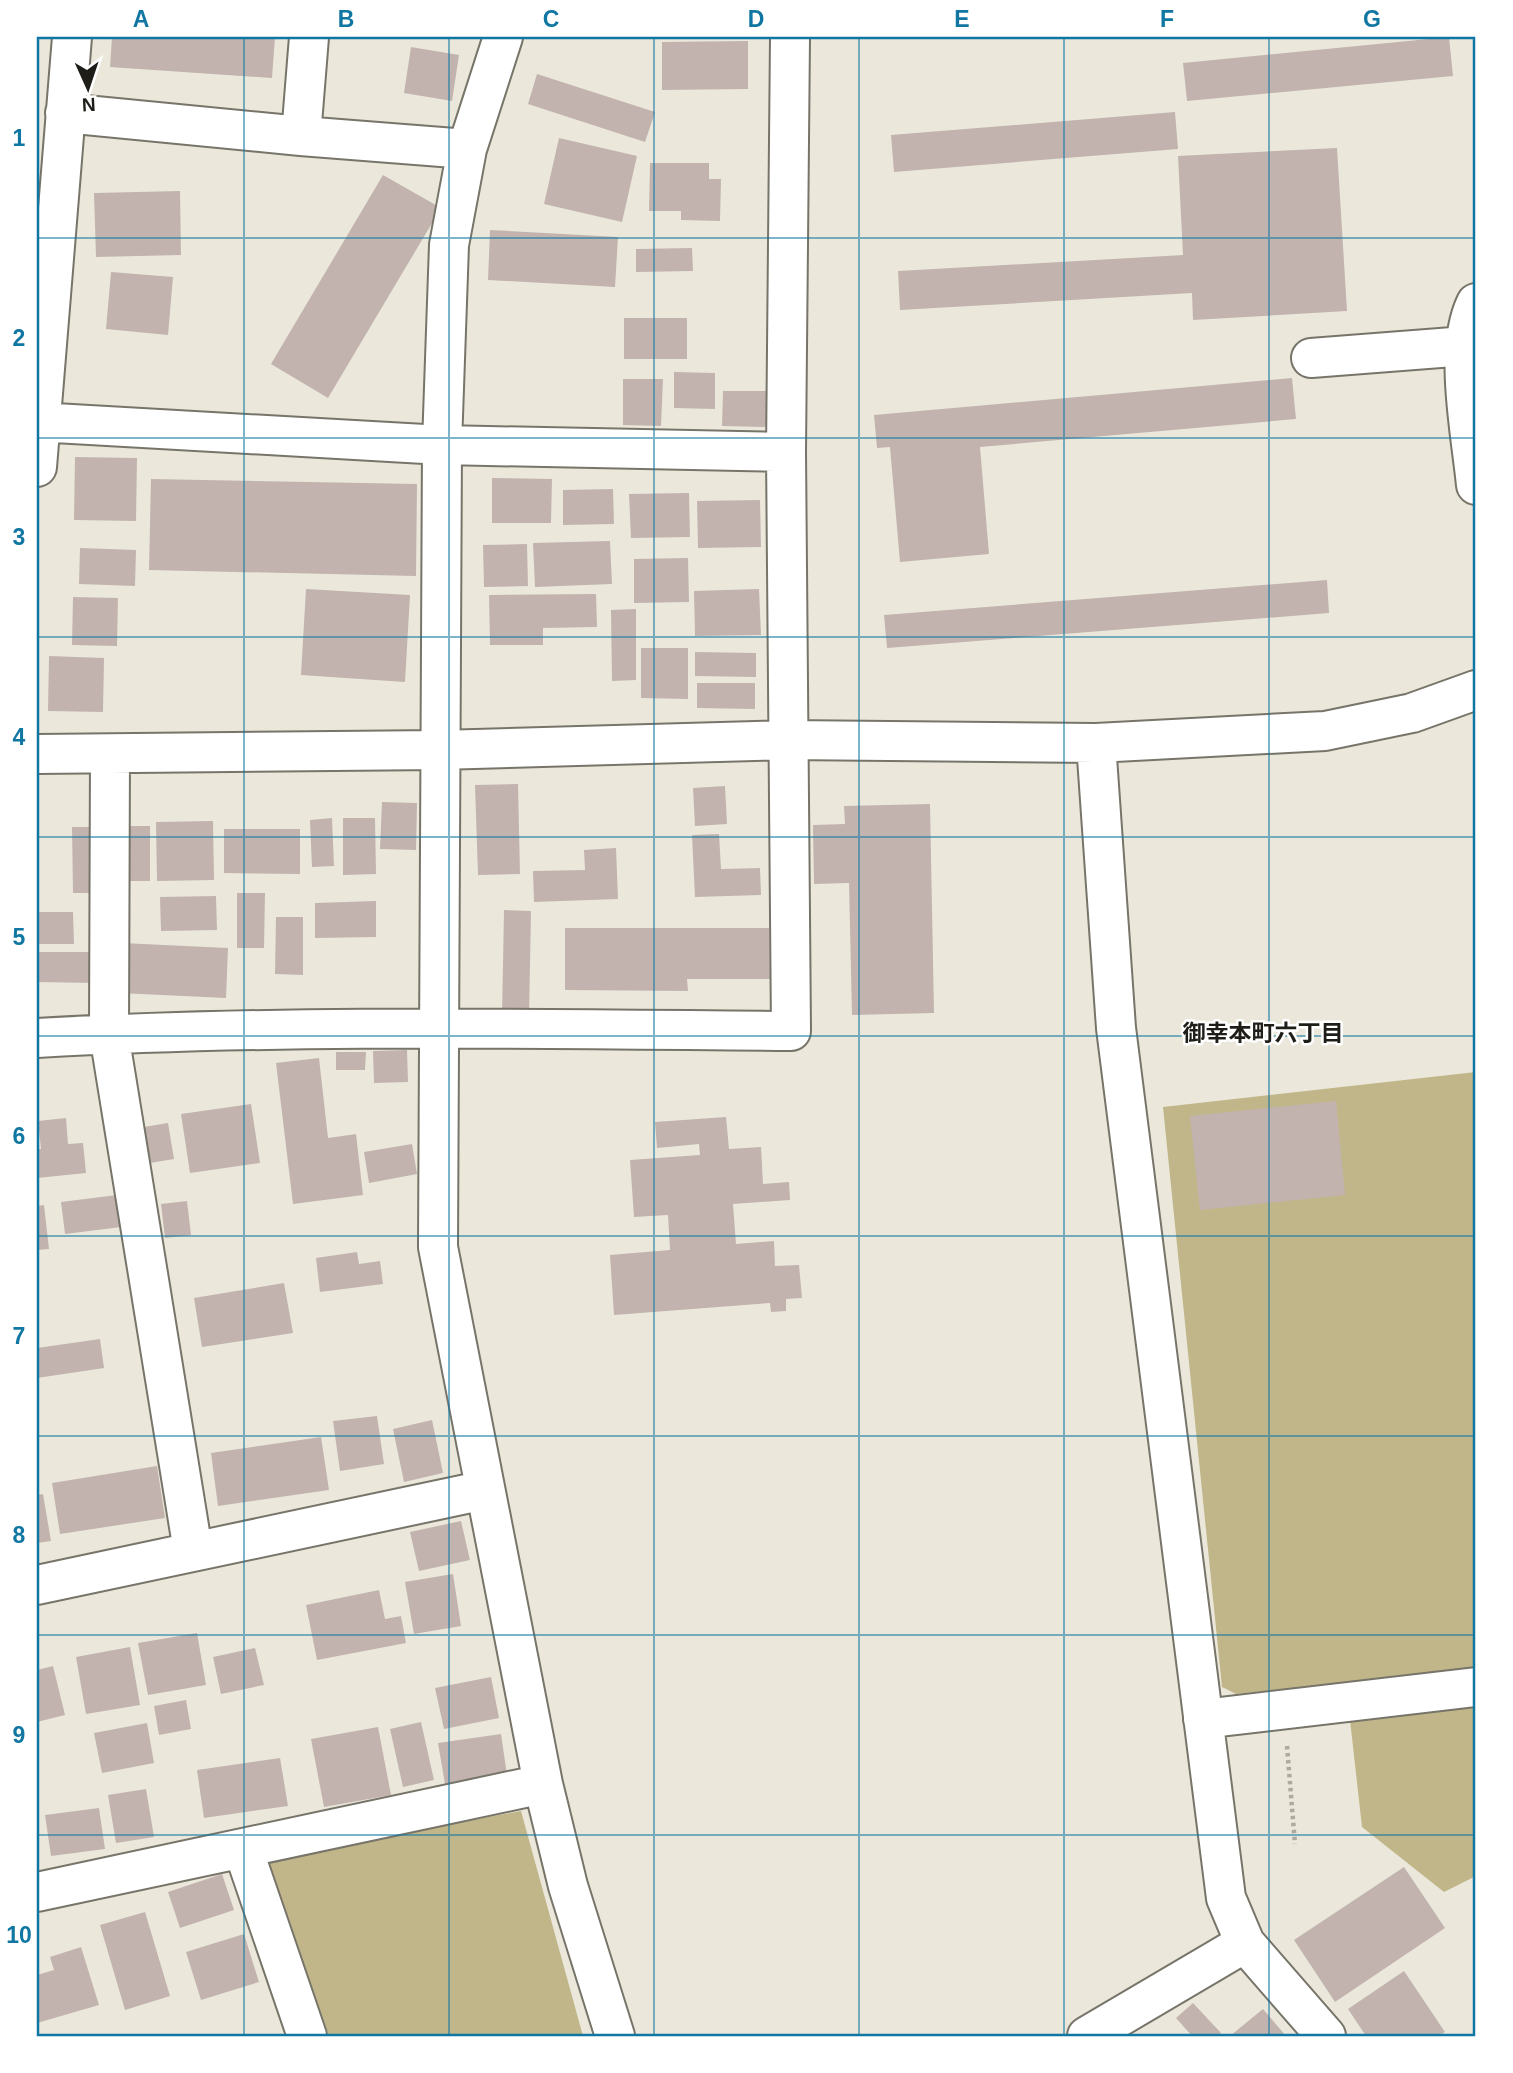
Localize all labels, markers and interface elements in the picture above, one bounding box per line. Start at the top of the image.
text: A [133,6,149,32]
text: B [338,6,354,32]
text: C [543,6,559,32]
text: D [748,6,764,32]
text: E [954,6,970,32]
text: F [1160,6,1174,32]
text: G [1363,6,1381,32]
north arrow [52,52,122,122]
text: N [81,94,96,115]
text: 1 [13,125,26,151]
text: 2 [13,325,25,351]
text: 3 [13,524,25,550]
text: 4 [13,724,26,750]
text: 5 [13,924,26,950]
district label: 御幸本町六丁目 [1183,1020,1344,1046]
text: 6 [13,1123,25,1149]
text: 7 [13,1323,25,1349]
text: 8 [13,1522,26,1548]
text: 9 [13,1722,25,1748]
text: 10 [6,1922,32,1948]

